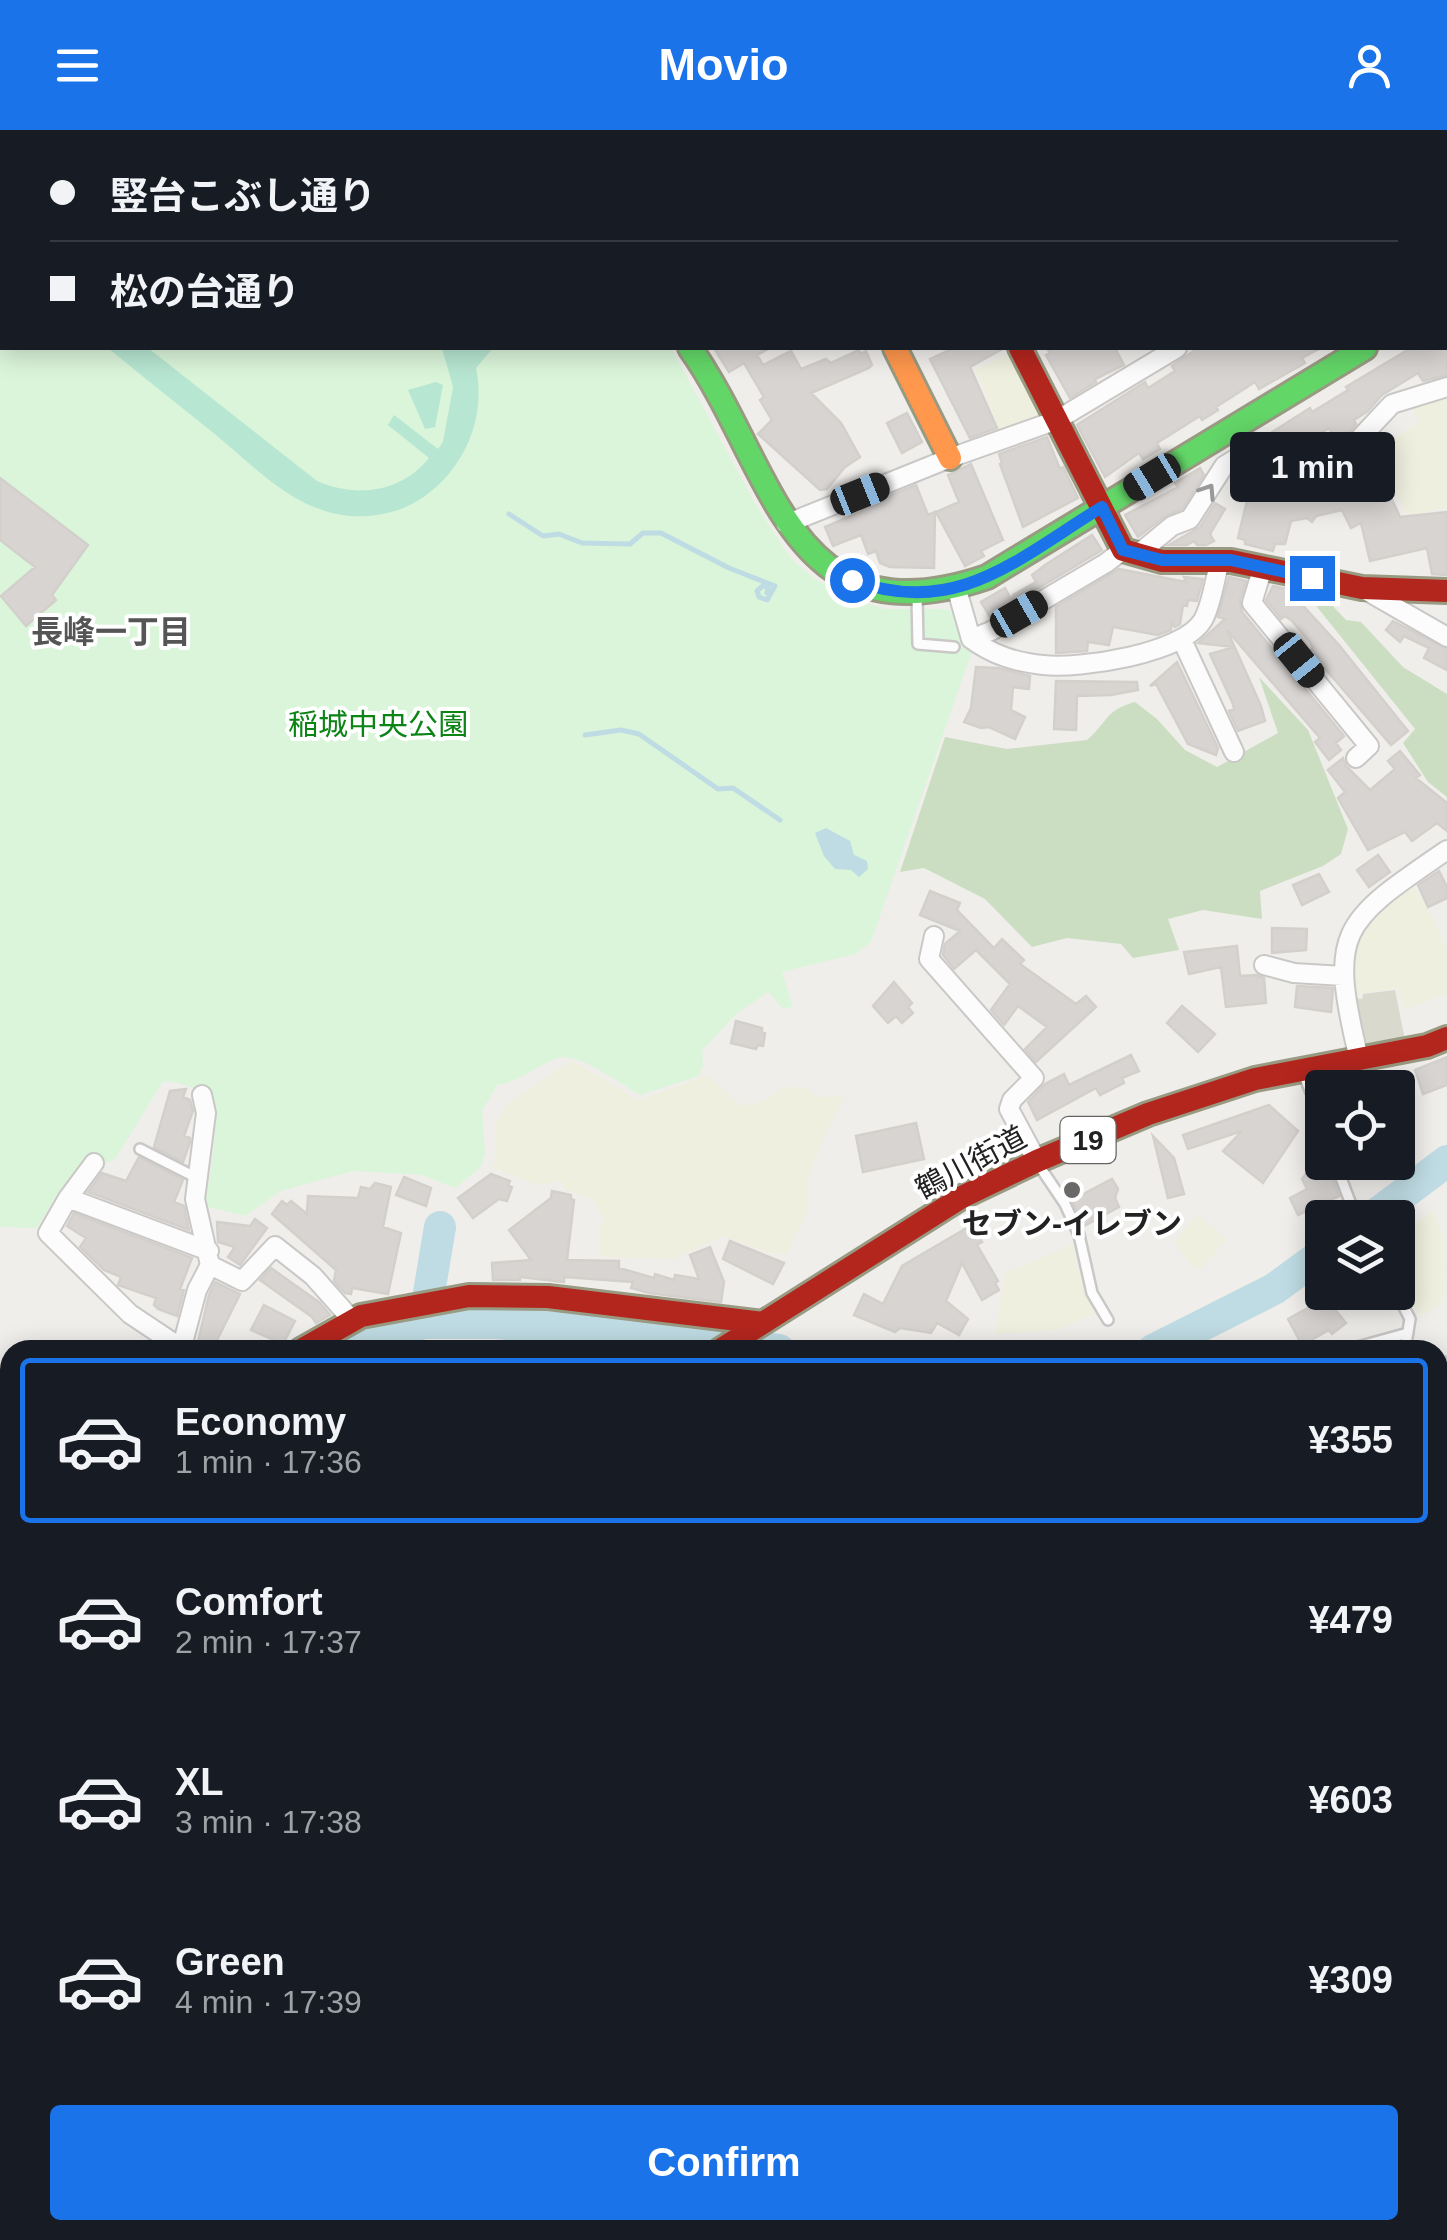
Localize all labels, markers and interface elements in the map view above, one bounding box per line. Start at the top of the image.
icon: menu [50,38,105,93]
icon: person [1342,38,1397,93]
text: Movio [659,39,789,90]
text: 竪台こぶし通り [110,175,376,217]
text: 松の台通り [110,271,300,313]
callout: 1 min [1230,433,1394,503]
car [1119,449,1185,505]
text: 1 min [1271,449,1354,485]
car [827,469,893,519]
one-way arrow [1195,484,1214,502]
route end [1290,556,1335,601]
route start [830,558,875,603]
car [986,586,1052,642]
district label: 長峰一丁目 [31,614,191,650]
car [1268,627,1330,693]
park label: 稲城中央公園 [288,708,468,741]
map controls [1305,1070,1415,1310]
button: locate [1305,1070,1415,1180]
road number: 19 [1060,1117,1116,1163]
street label: 鶴川街道 [910,1120,1031,1205]
marker: セブン-イレブン [1061,1179,1083,1201]
button: layers [1305,1200,1415,1310]
place label: セブン-イレブン [962,1207,1182,1240]
icon: car [55,1396,145,1486]
text: Economy [175,1401,346,1443]
text: ¥355 [1308,1419,1393,1461]
text: 1 min · 17:36 [175,1444,362,1480]
icon: car [55,1576,145,1666]
text: Comfort [175,1581,323,1623]
text: ¥479 [1308,1599,1393,1641]
text: 2 min · 17:37 [175,1624,362,1660]
icon: car [55,1756,145,1846]
text: XL [175,1761,224,1803]
text: ¥603 [1308,1779,1393,1821]
text: 3 min · 17:38 [175,1804,362,1840]
icon: car [55,1936,145,2026]
text: Green [175,1941,285,1983]
text: ¥309 [1308,1959,1393,2001]
text: 4 min · 17:39 [175,1984,362,2020]
button: Confirm [50,2105,1398,2220]

